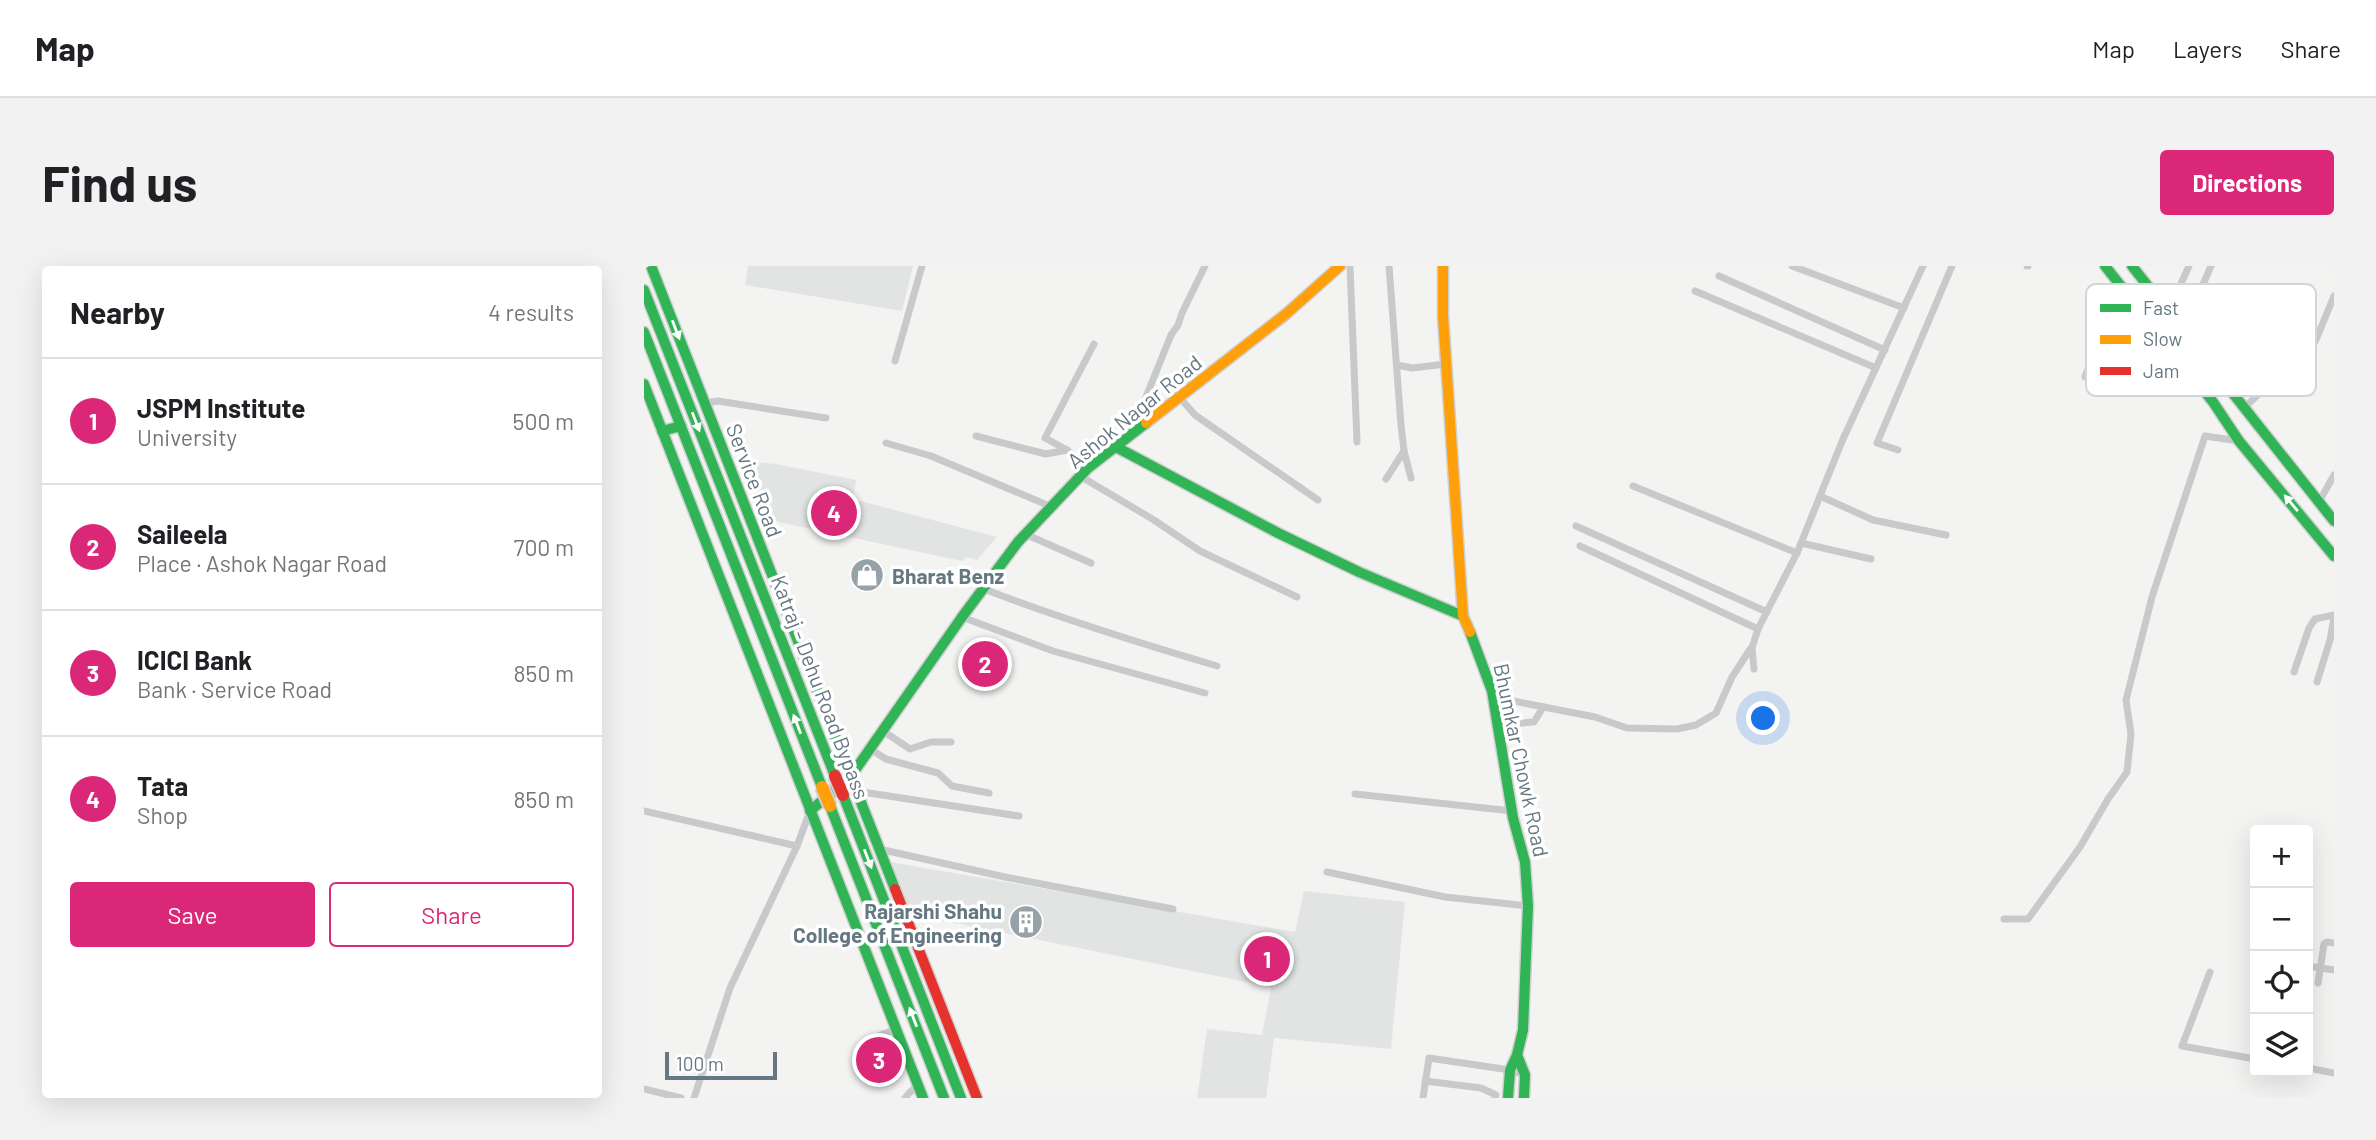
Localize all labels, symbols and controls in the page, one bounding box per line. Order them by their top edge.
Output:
text: Map [35,28,95,68]
text: Map [2092,34,2135,63]
text: Layers [2173,34,2242,63]
text: Share [2280,34,2341,63]
button: Directions [2160,150,2334,215]
text: Find us [42,153,197,212]
legend [2086,284,2316,396]
text: Nearby [70,294,165,330]
text: Fast [2143,296,2179,319]
text: 4 results [488,298,574,326]
one-way arrow [671,319,682,340]
text: Slow [2143,327,2182,350]
street label: Ashok Nagar Road [1062,349,1206,473]
text: Jam [2143,359,2179,382]
text: JSPM Institute [137,392,305,423]
text: 1 [89,407,97,435]
text: 500 m [513,407,574,435]
one-way arrow [690,411,701,432]
street label: Service Road [722,420,788,540]
text: University [137,423,237,451]
pin: 4 [811,487,857,539]
one-way arrow [2283,494,2299,512]
text: Saileela [137,518,227,549]
text: 2 [87,533,99,561]
text: 700 m [514,533,574,561]
text: Place · Ashok Nagar Road [137,549,387,577]
shop icon: Bharat Benz [848,556,886,594]
place label: Bharat Benz [892,563,1005,588]
street label: Katraj - Dehu Road Bypass [767,572,875,802]
pin: 2 [962,638,1008,690]
text: ICICI Bank [137,644,252,675]
text: 3 [87,659,99,687]
text: 850 m [514,659,574,687]
street label: Bhumkar Chowk Road [1489,661,1555,859]
text: Bank · Service Road [137,675,332,703]
your location [1746,701,1780,735]
one-way arrow [792,713,803,734]
text: Tata [137,770,188,801]
text: 4 [86,785,100,813]
text: 850 m [514,785,574,813]
text: Shop [137,801,188,829]
map controls [2250,825,2313,1077]
button: + [2250,825,2313,888]
one-way arrow [862,849,873,870]
button: Save [70,882,315,947]
button: Share [329,882,574,947]
button: − [2250,888,2313,951]
place label: Rajarshi Shahu College of Engineering [793,898,1002,947]
building icon: Rajarshi Shahu College of Engineering [1007,903,1045,941]
pin: 1 [1244,933,1290,985]
button: locate [2250,951,2313,1014]
one-way arrow [907,1006,918,1027]
button: layers [2250,1014,2313,1077]
pin: 3 [856,1034,902,1086]
scale bar [665,1049,777,1081]
text: 100 m [676,1052,724,1075]

